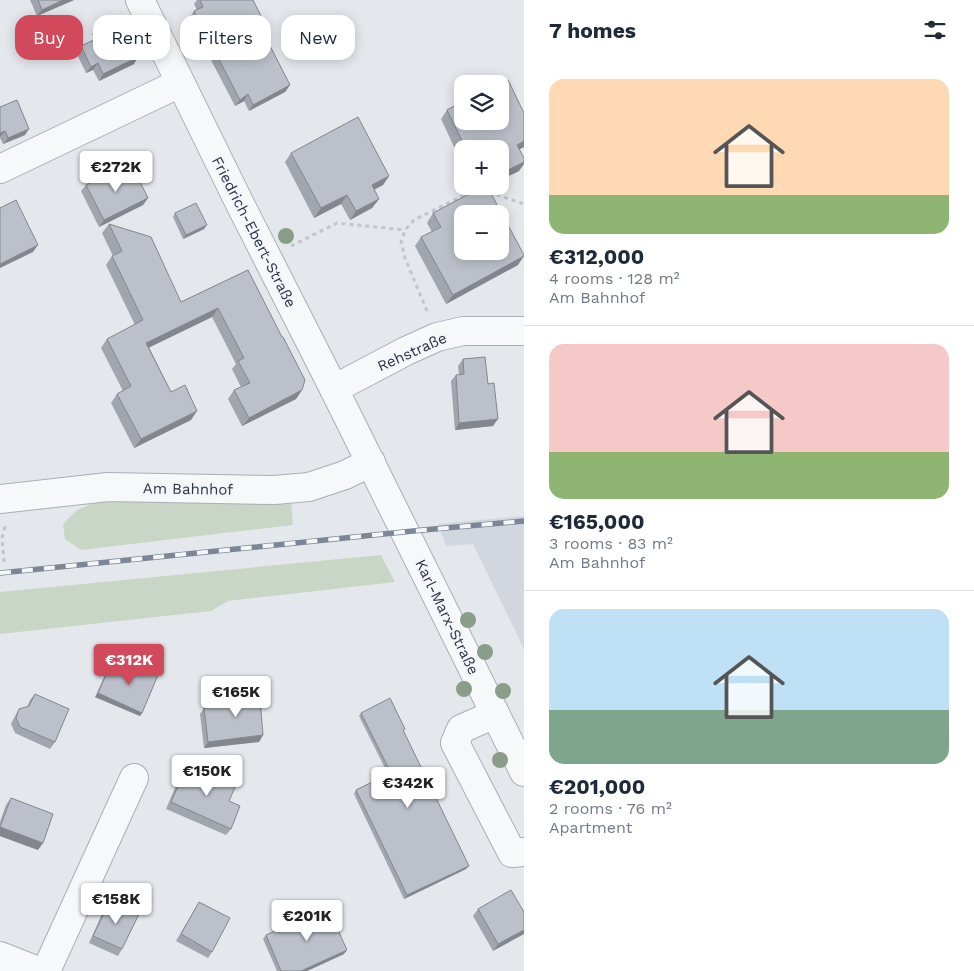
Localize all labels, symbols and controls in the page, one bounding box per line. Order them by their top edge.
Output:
chip: Buy [15,15,83,60]
chip: Rent [93,15,170,60]
chip: Filters [180,15,271,60]
chip: New [281,15,355,60]
icon: filters [921,16,949,44]
text: 7 homes [549,18,636,43]
map controls [454,75,509,260]
button: layers [454,75,509,130]
icon: home [704,111,794,201]
button: + [454,140,509,195]
pin: €272K [81,150,151,193]
street label: Friedrich-Ebert-Straße [208,153,300,311]
text: €272K [91,157,141,176]
button: − [454,205,509,260]
text: €312,000 [549,244,644,269]
text: 4 rooms · 128 m² [549,269,680,288]
text: Am Bahnhof [549,288,645,307]
street label: Rehstraße [374,329,450,375]
icon: home [704,377,794,467]
street label: Am Bahnhof [143,479,233,499]
text: €165,000 [549,509,644,534]
text: 3 rooms · 83 m² [549,534,673,553]
text: Am Bahnhof [549,553,645,572]
street label: Karl-Marx-Straße [411,556,483,678]
icon: home [704,642,794,732]
pin: €312K [94,644,164,686]
text: €312K [105,650,153,669]
pin: €165K [201,676,271,718]
text: €165K [212,682,260,701]
pin: €150K [172,754,242,797]
text: €150K [183,761,231,780]
pin: €342K [373,766,443,809]
text: €342K [382,773,434,792]
text: €201,000 [549,774,645,799]
text: 2 rooms · 76 m² [549,799,672,818]
text: Apartment [549,818,632,837]
pin: €158K [81,882,151,925]
text: €158K [92,889,140,908]
pin: €201K [272,900,342,942]
text: €201K [282,906,332,925]

